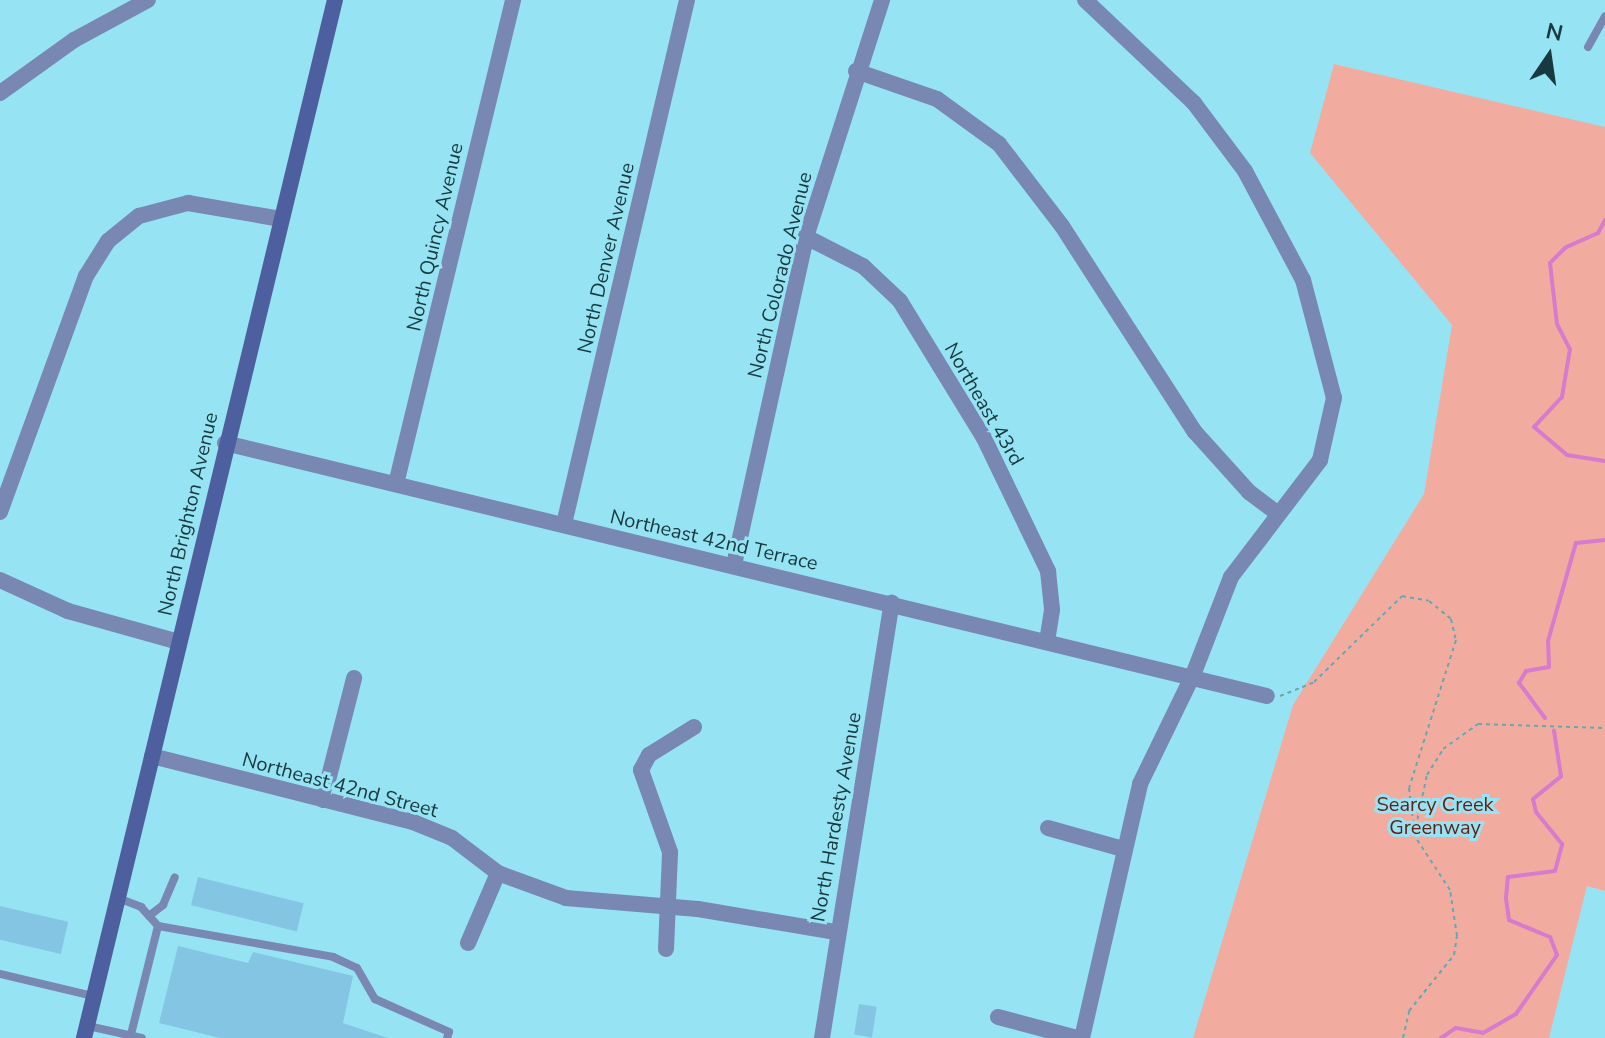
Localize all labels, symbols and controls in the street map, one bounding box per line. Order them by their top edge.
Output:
north arrow [1509,16,1589,96]
text: N [1543,16,1566,49]
street label: North Quincy Avenue [402,141,468,333]
street label: North Denver Avenue [572,160,640,356]
street label: North Colorado Avenue [743,169,817,381]
street label: Northeast 43rd [939,338,1029,470]
street label: North Brighton Avenue [153,410,223,618]
street label: Northeast 42nd Terrace [608,504,820,576]
street label: North Hardesty Avenue [806,710,866,924]
street label: Northeast 42nd Street [240,747,440,823]
park label: Searcy Creek Greenway [1376,792,1494,839]

